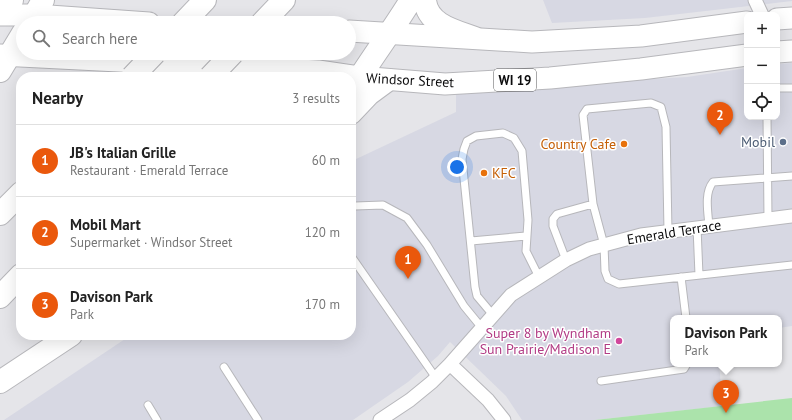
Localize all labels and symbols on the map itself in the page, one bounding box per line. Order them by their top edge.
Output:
street label: Windsor Street [365,69,455,91]
road number: WI 19 [494,69,536,91]
pin: 2 [707,102,733,135]
place label: Mobil [741,133,775,151]
place label: Country Cafe [540,135,616,153]
marker: Mobil [778,137,788,147]
marker: Country Cafe [619,139,629,149]
your location [447,157,467,177]
place label: KFC [492,164,516,182]
marker: KFC [479,168,489,178]
street label: Emerald Terrace [626,216,722,248]
pin: 1 [395,246,421,279]
place label: Super 8 by Wyndham Sun Prairie/Madison E [480,324,611,358]
marker: Super 8 by Wyndham Sun Prairie/Madison E [614,336,624,346]
pin: 3 [713,380,739,413]

